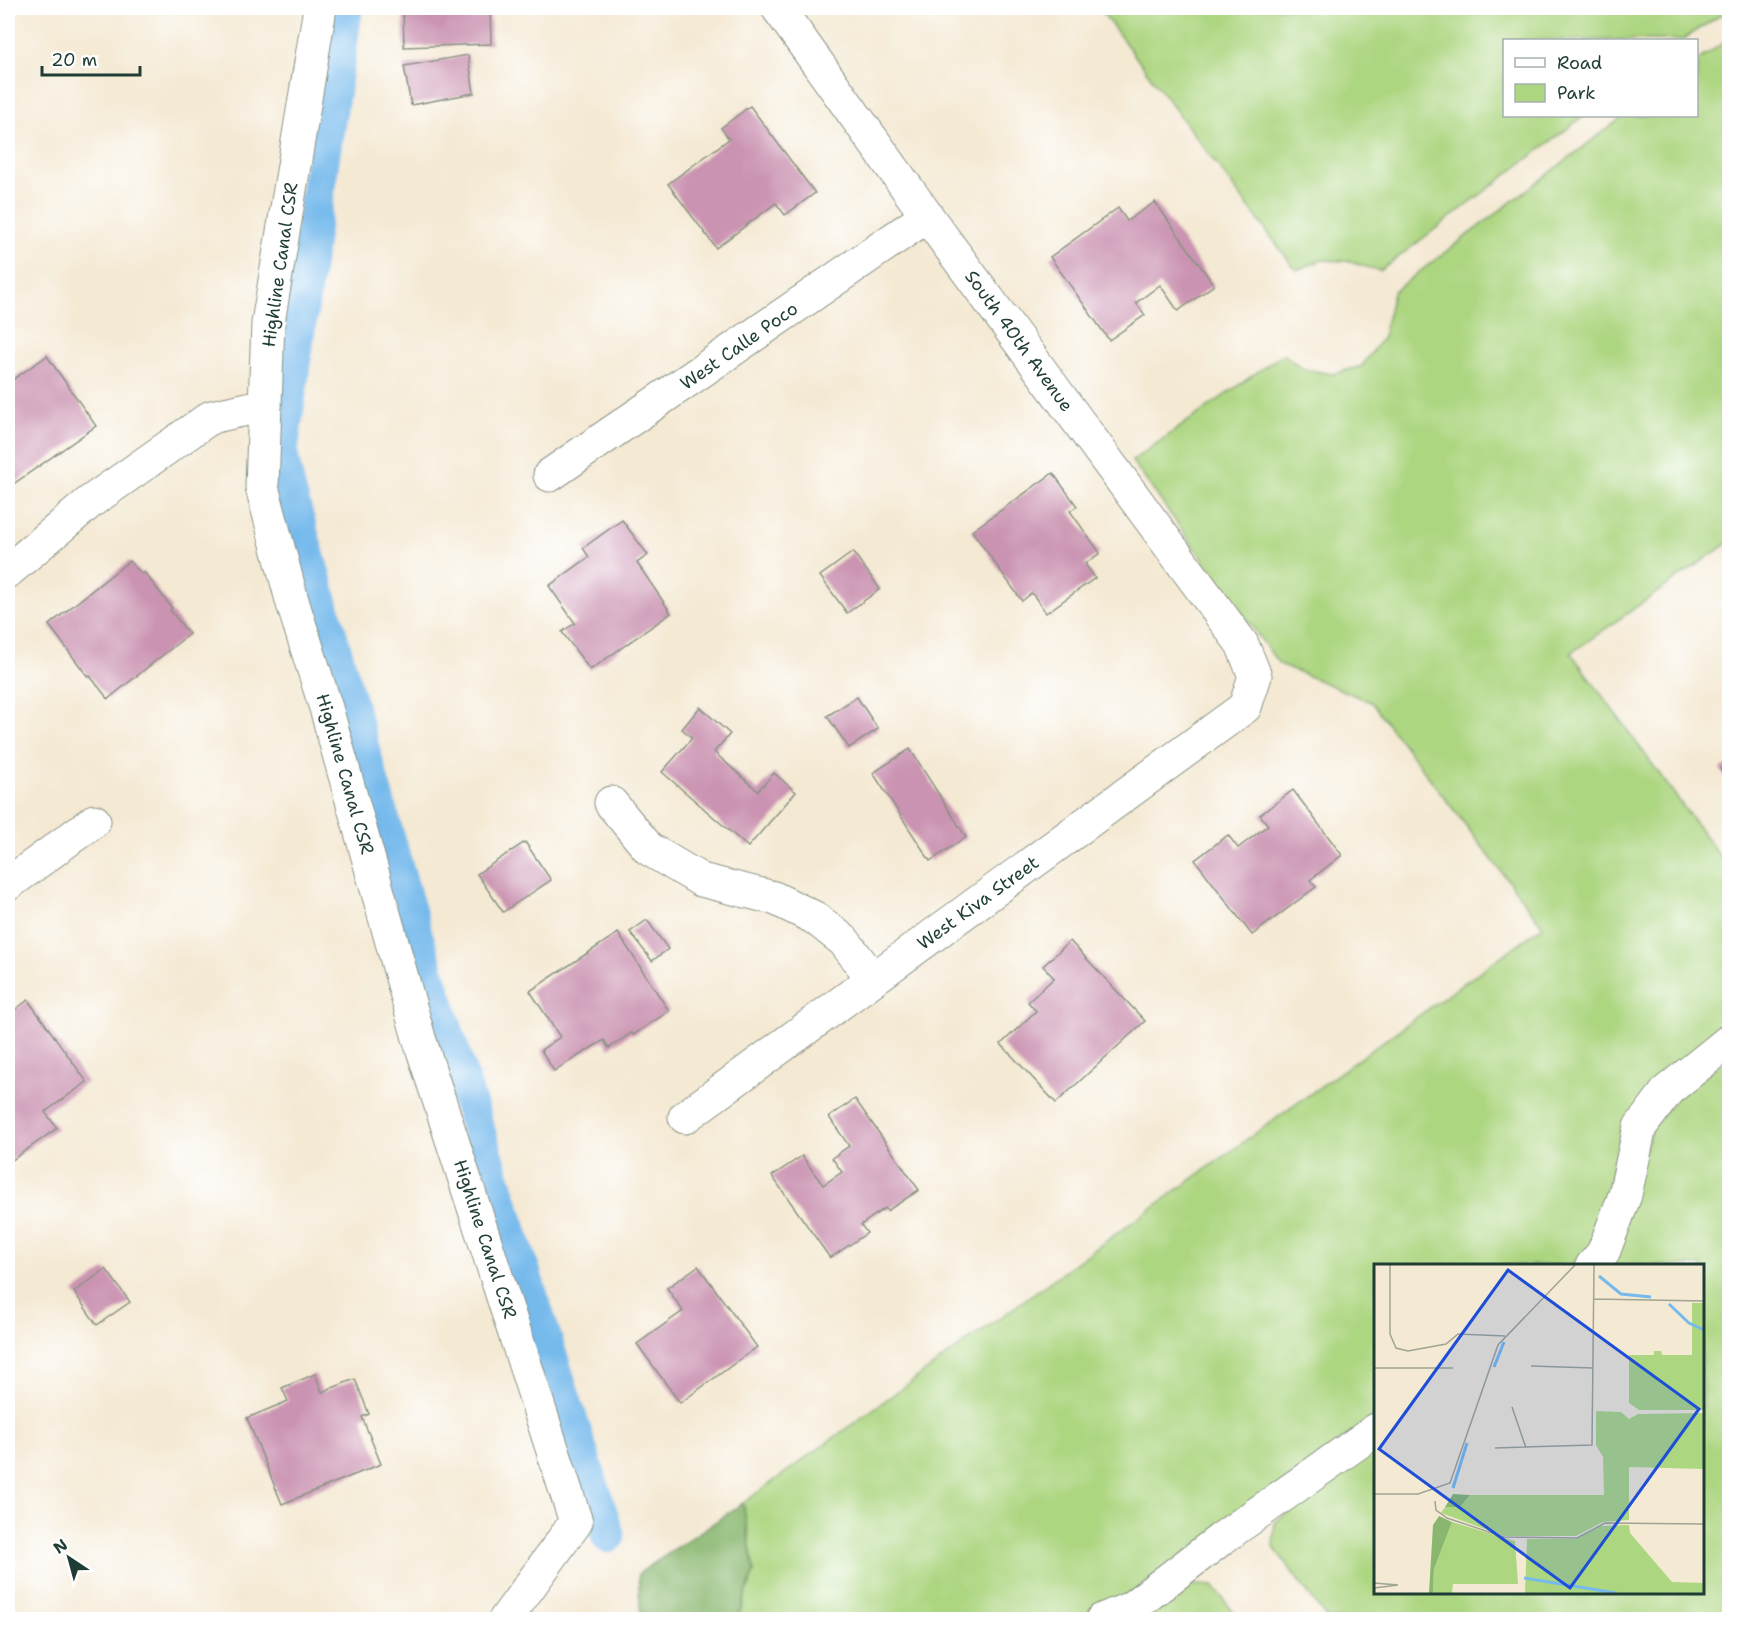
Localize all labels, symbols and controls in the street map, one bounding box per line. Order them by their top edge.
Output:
scale bar [42,39,140,77]
legend [1503,39,1698,117]
text: 20 m [51,48,97,72]
text: Road [1557,51,1602,75]
text: Park [1557,81,1596,105]
street label: Highline Canal CSR [257,181,303,349]
street label: South 40th Avenue [959,265,1079,417]
street label: West Calle Poco [675,297,803,395]
street label: Highline Canal CSR [311,691,379,857]
street label: West Kiva Street [912,851,1044,955]
street label: Highline Canal CSR [448,1156,522,1322]
inset map [1374,1264,1704,1594]
north arrow [39,1528,99,1588]
text: N [49,1534,72,1558]

